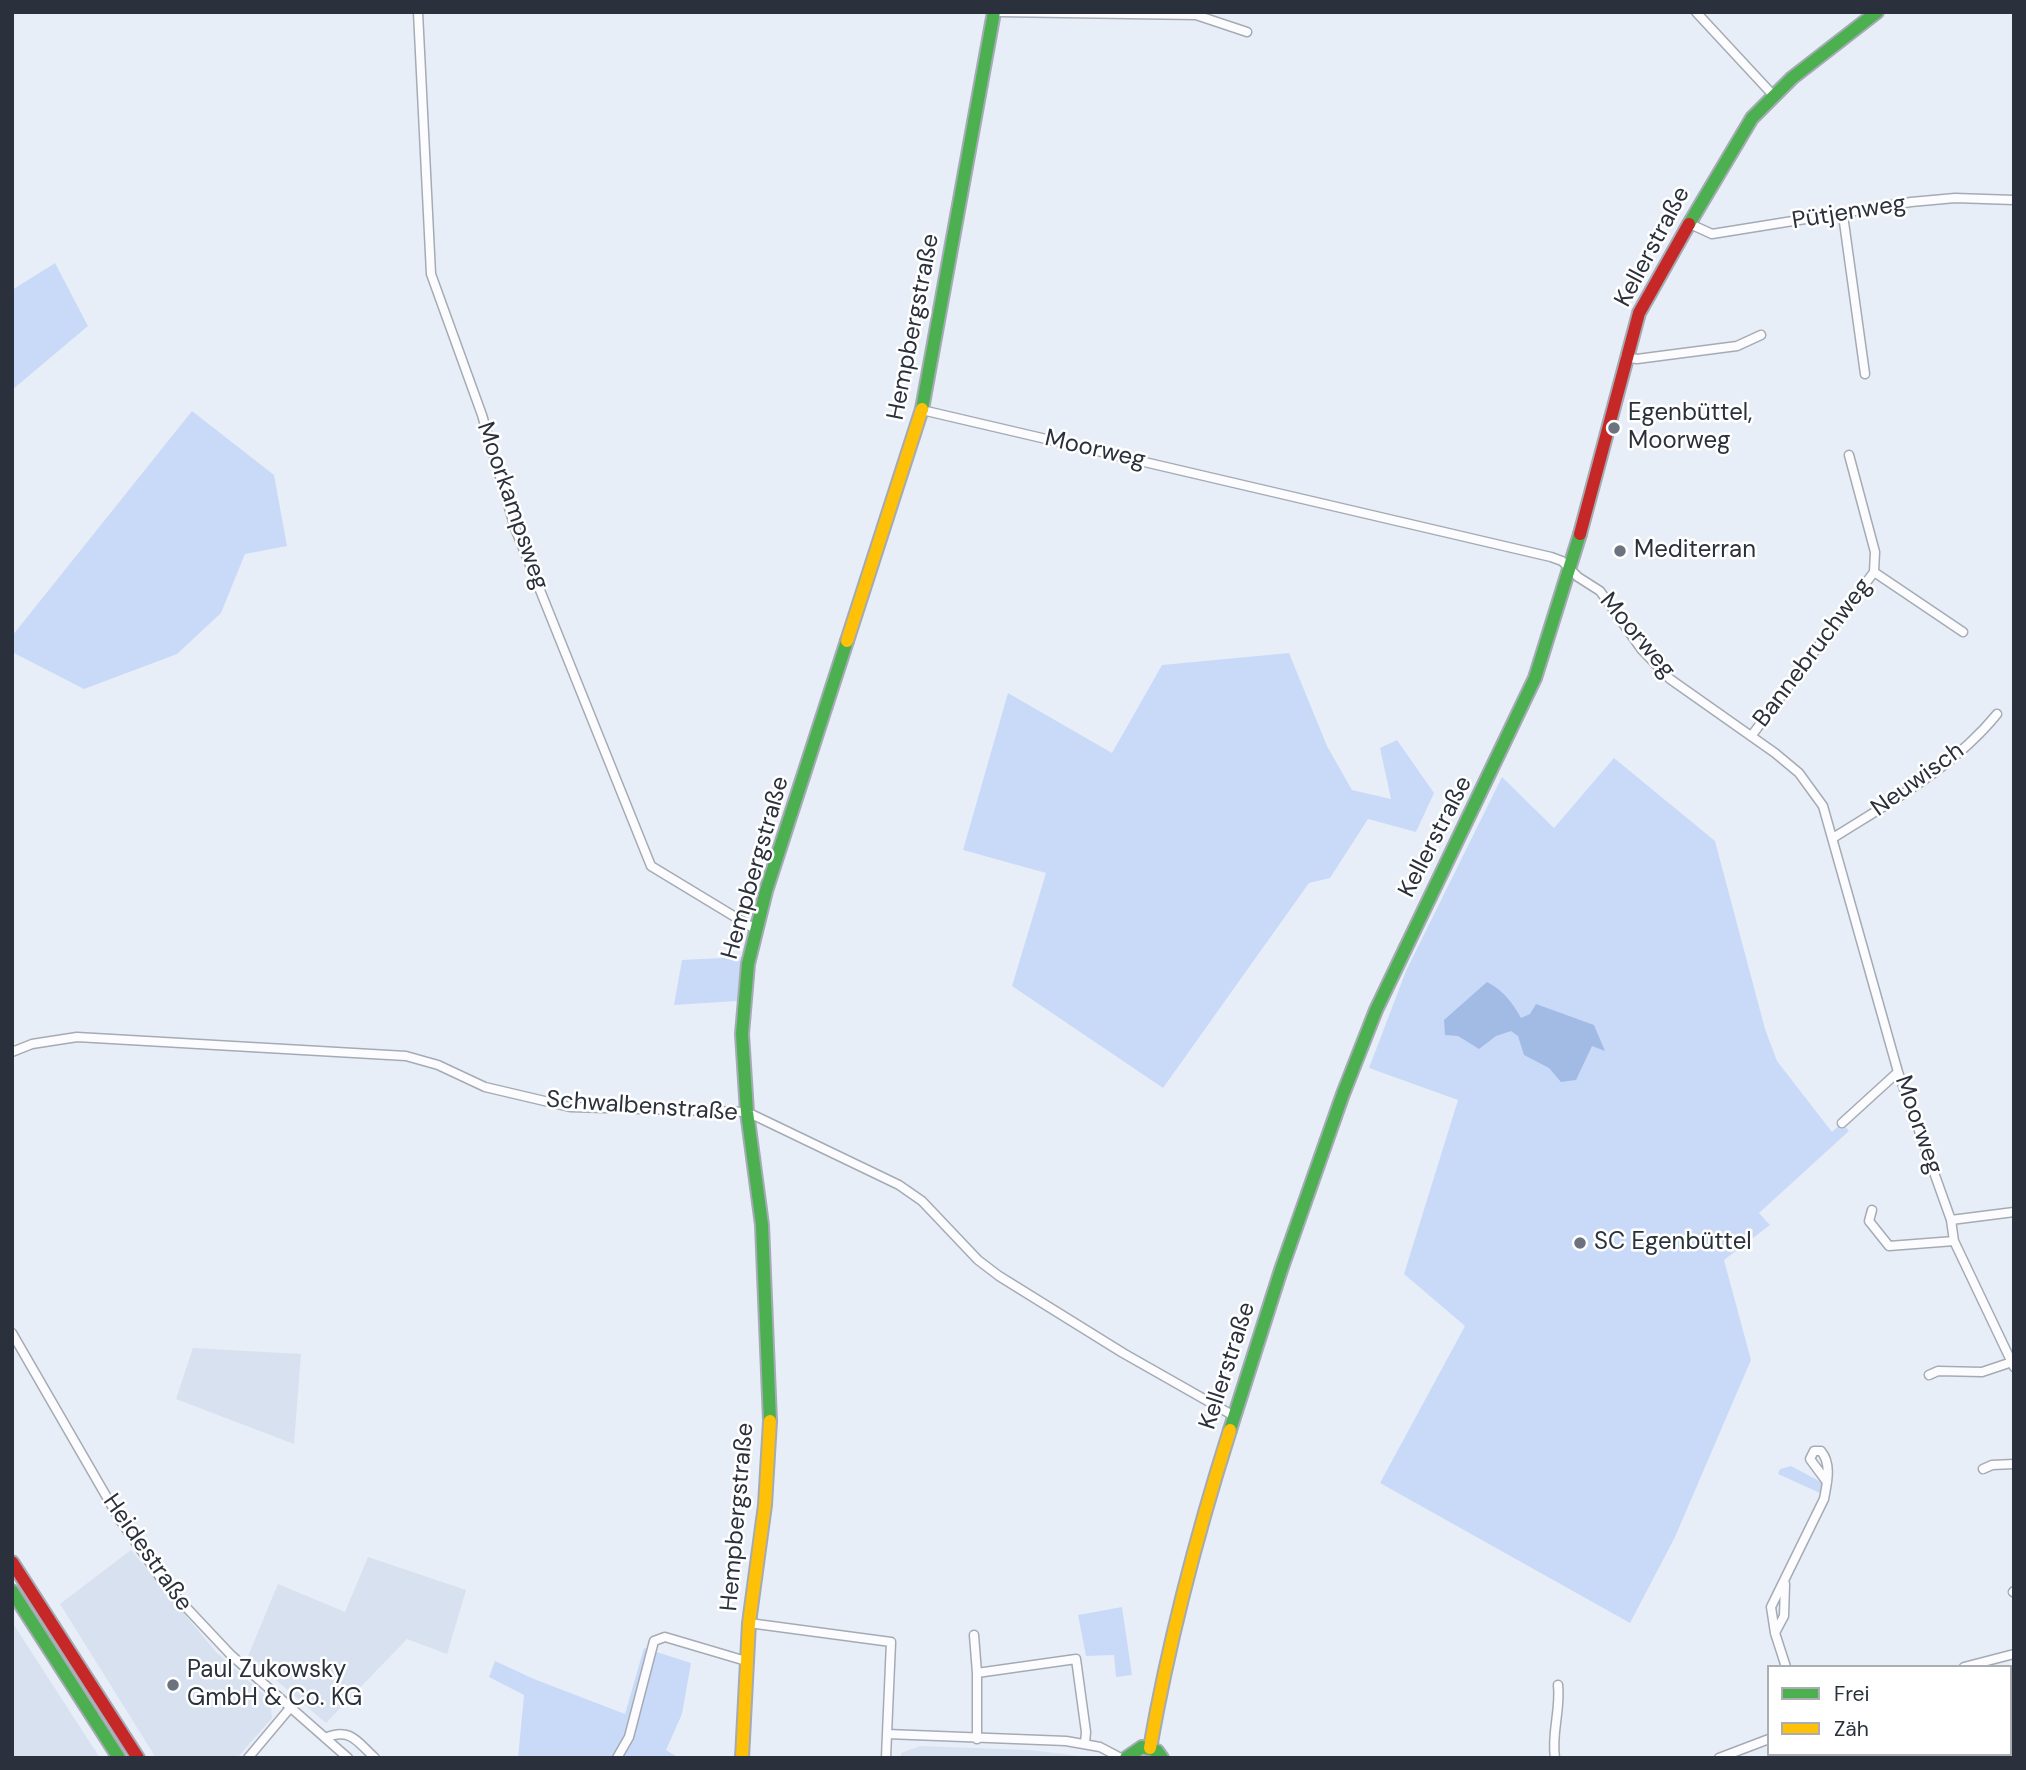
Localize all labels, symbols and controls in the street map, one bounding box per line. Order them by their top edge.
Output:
street label: Kellerstraße [1609,182,1697,312]
street label: Pütjenweg [1790,190,1908,236]
street label: Hempbergstraße [882,231,946,423]
place label: Egenbüttel, Moorweg [1628,400,1752,456]
street label: Moorkampsweg [470,418,554,594]
marker: Egenbüttel, Moorweg [1606,420,1622,436]
street label: Moorweg [1042,424,1148,476]
place label: Mediterran [1634,537,1756,565]
marker: Mediterran [1612,543,1628,559]
street label: Bannebruchweg [1748,573,1878,733]
street label: Moorweg [1593,588,1681,684]
street label: Neuwisch [1866,737,1970,823]
street label: Kellerstraße [1393,772,1479,902]
street label: Hempbergstraße [716,773,796,963]
street label: Moorweg [1888,1072,1948,1178]
street label: Schwalbenstraße [545,1086,739,1128]
place label: SC Egenbüttel [1594,1229,1752,1257]
marker: SC Egenbüttel [1572,1235,1588,1251]
street label: Kellerstraße [1194,1299,1262,1433]
street label: Hempbergstraße [715,1422,761,1612]
street label: Heidestraße [96,1489,198,1617]
place label: Paul Zukowsky GmbH & Co. KG [187,1657,362,1713]
legend [1767,1665,2012,1756]
marker: Paul Zukowsky GmbH & Co. KG [165,1677,181,1693]
text: Frei [1834,1680,1870,1708]
text: Zäh [1834,1715,1869,1743]

